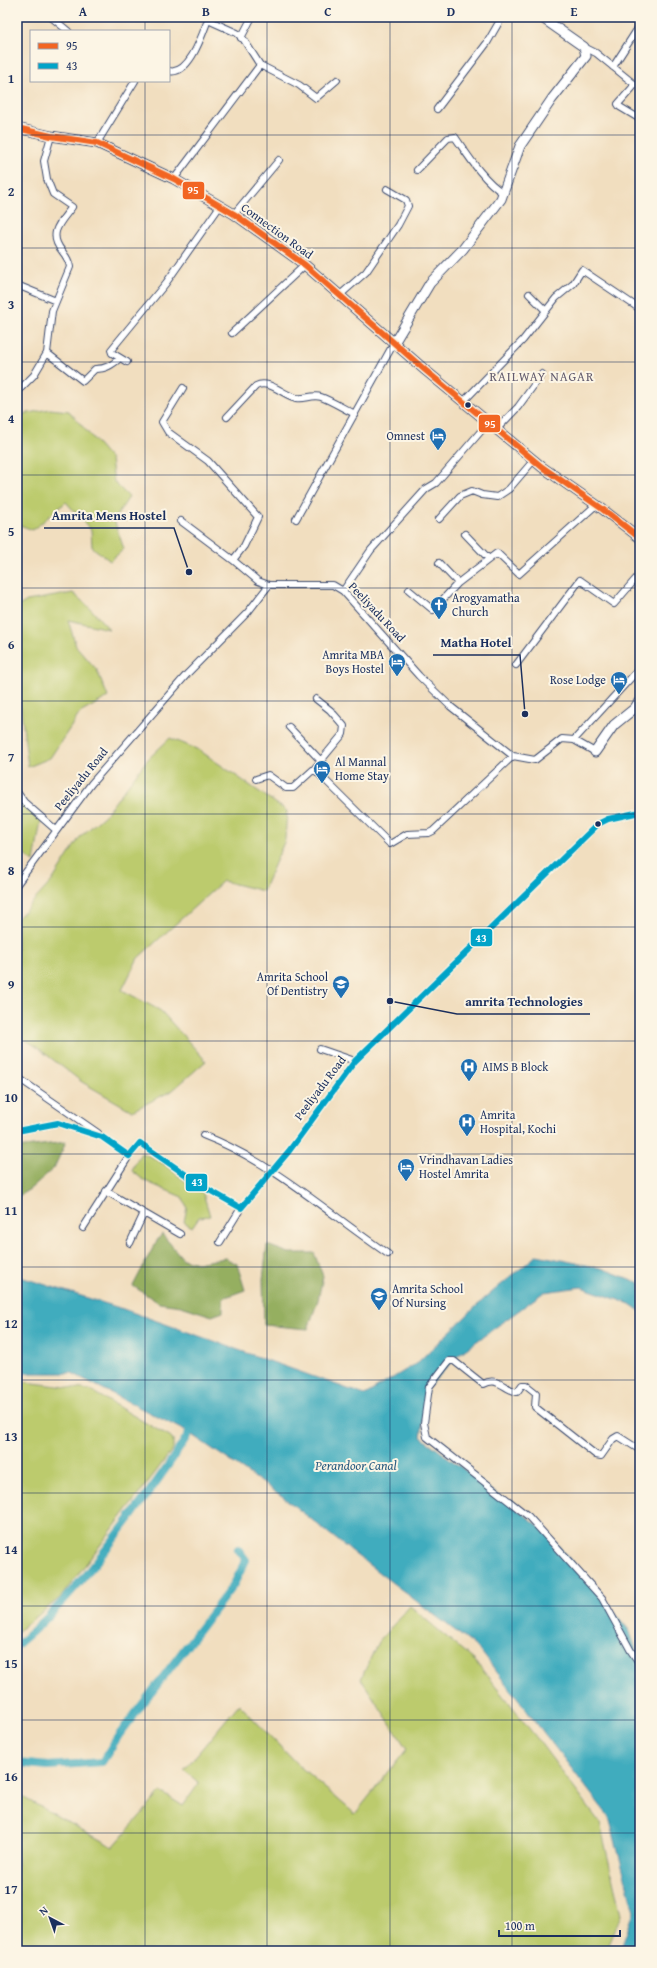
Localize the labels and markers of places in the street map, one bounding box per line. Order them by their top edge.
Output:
unlabelled marker [463,400,473,410]
hotel icon: Omnest [428,426,448,451]
place label: Omnest [387,427,426,444]
callout: Amrita Mens Hostel [44,503,174,528]
place label: Arogyamatha Church [452,589,520,620]
church icon: Arogyamatha Church [429,595,449,620]
callout: Matha Hotel [433,630,520,655]
place label: Amrita MBA Boys Hostel [322,646,385,677]
hotel icon: Amrita MBA Boys Hostel [387,652,407,677]
hotel icon: Rose Lodge [609,670,629,695]
place label: Rose Lodge [550,671,606,688]
place label: Al Mannal Home Stay [335,753,389,784]
hotel icon: Al Mannal Home Stay [312,759,332,784]
unlabelled marker [593,819,603,829]
place label: Amrita School Of Dentistry [257,968,329,999]
school or university icon: Amrita School Of Dentistry [331,974,351,999]
callout: amrita Technologies [457,989,590,1014]
hospital icon: AIMS B Block [459,1057,479,1082]
place label: AIMS B Block [482,1058,549,1075]
place label: Amrita Hospital, Kochi [480,1106,557,1137]
hospital icon: Amrita Hospital, Kochi [457,1112,477,1137]
place label: Vrindhavan Ladies Hostel Amrita [419,1151,513,1182]
hotel icon: Vrindhavan Ladies Hostel Amrita [396,1157,416,1182]
place label: Amrita School Of Nursing [392,1280,464,1311]
school or university icon: Amrita School Of Nursing [369,1286,389,1311]

